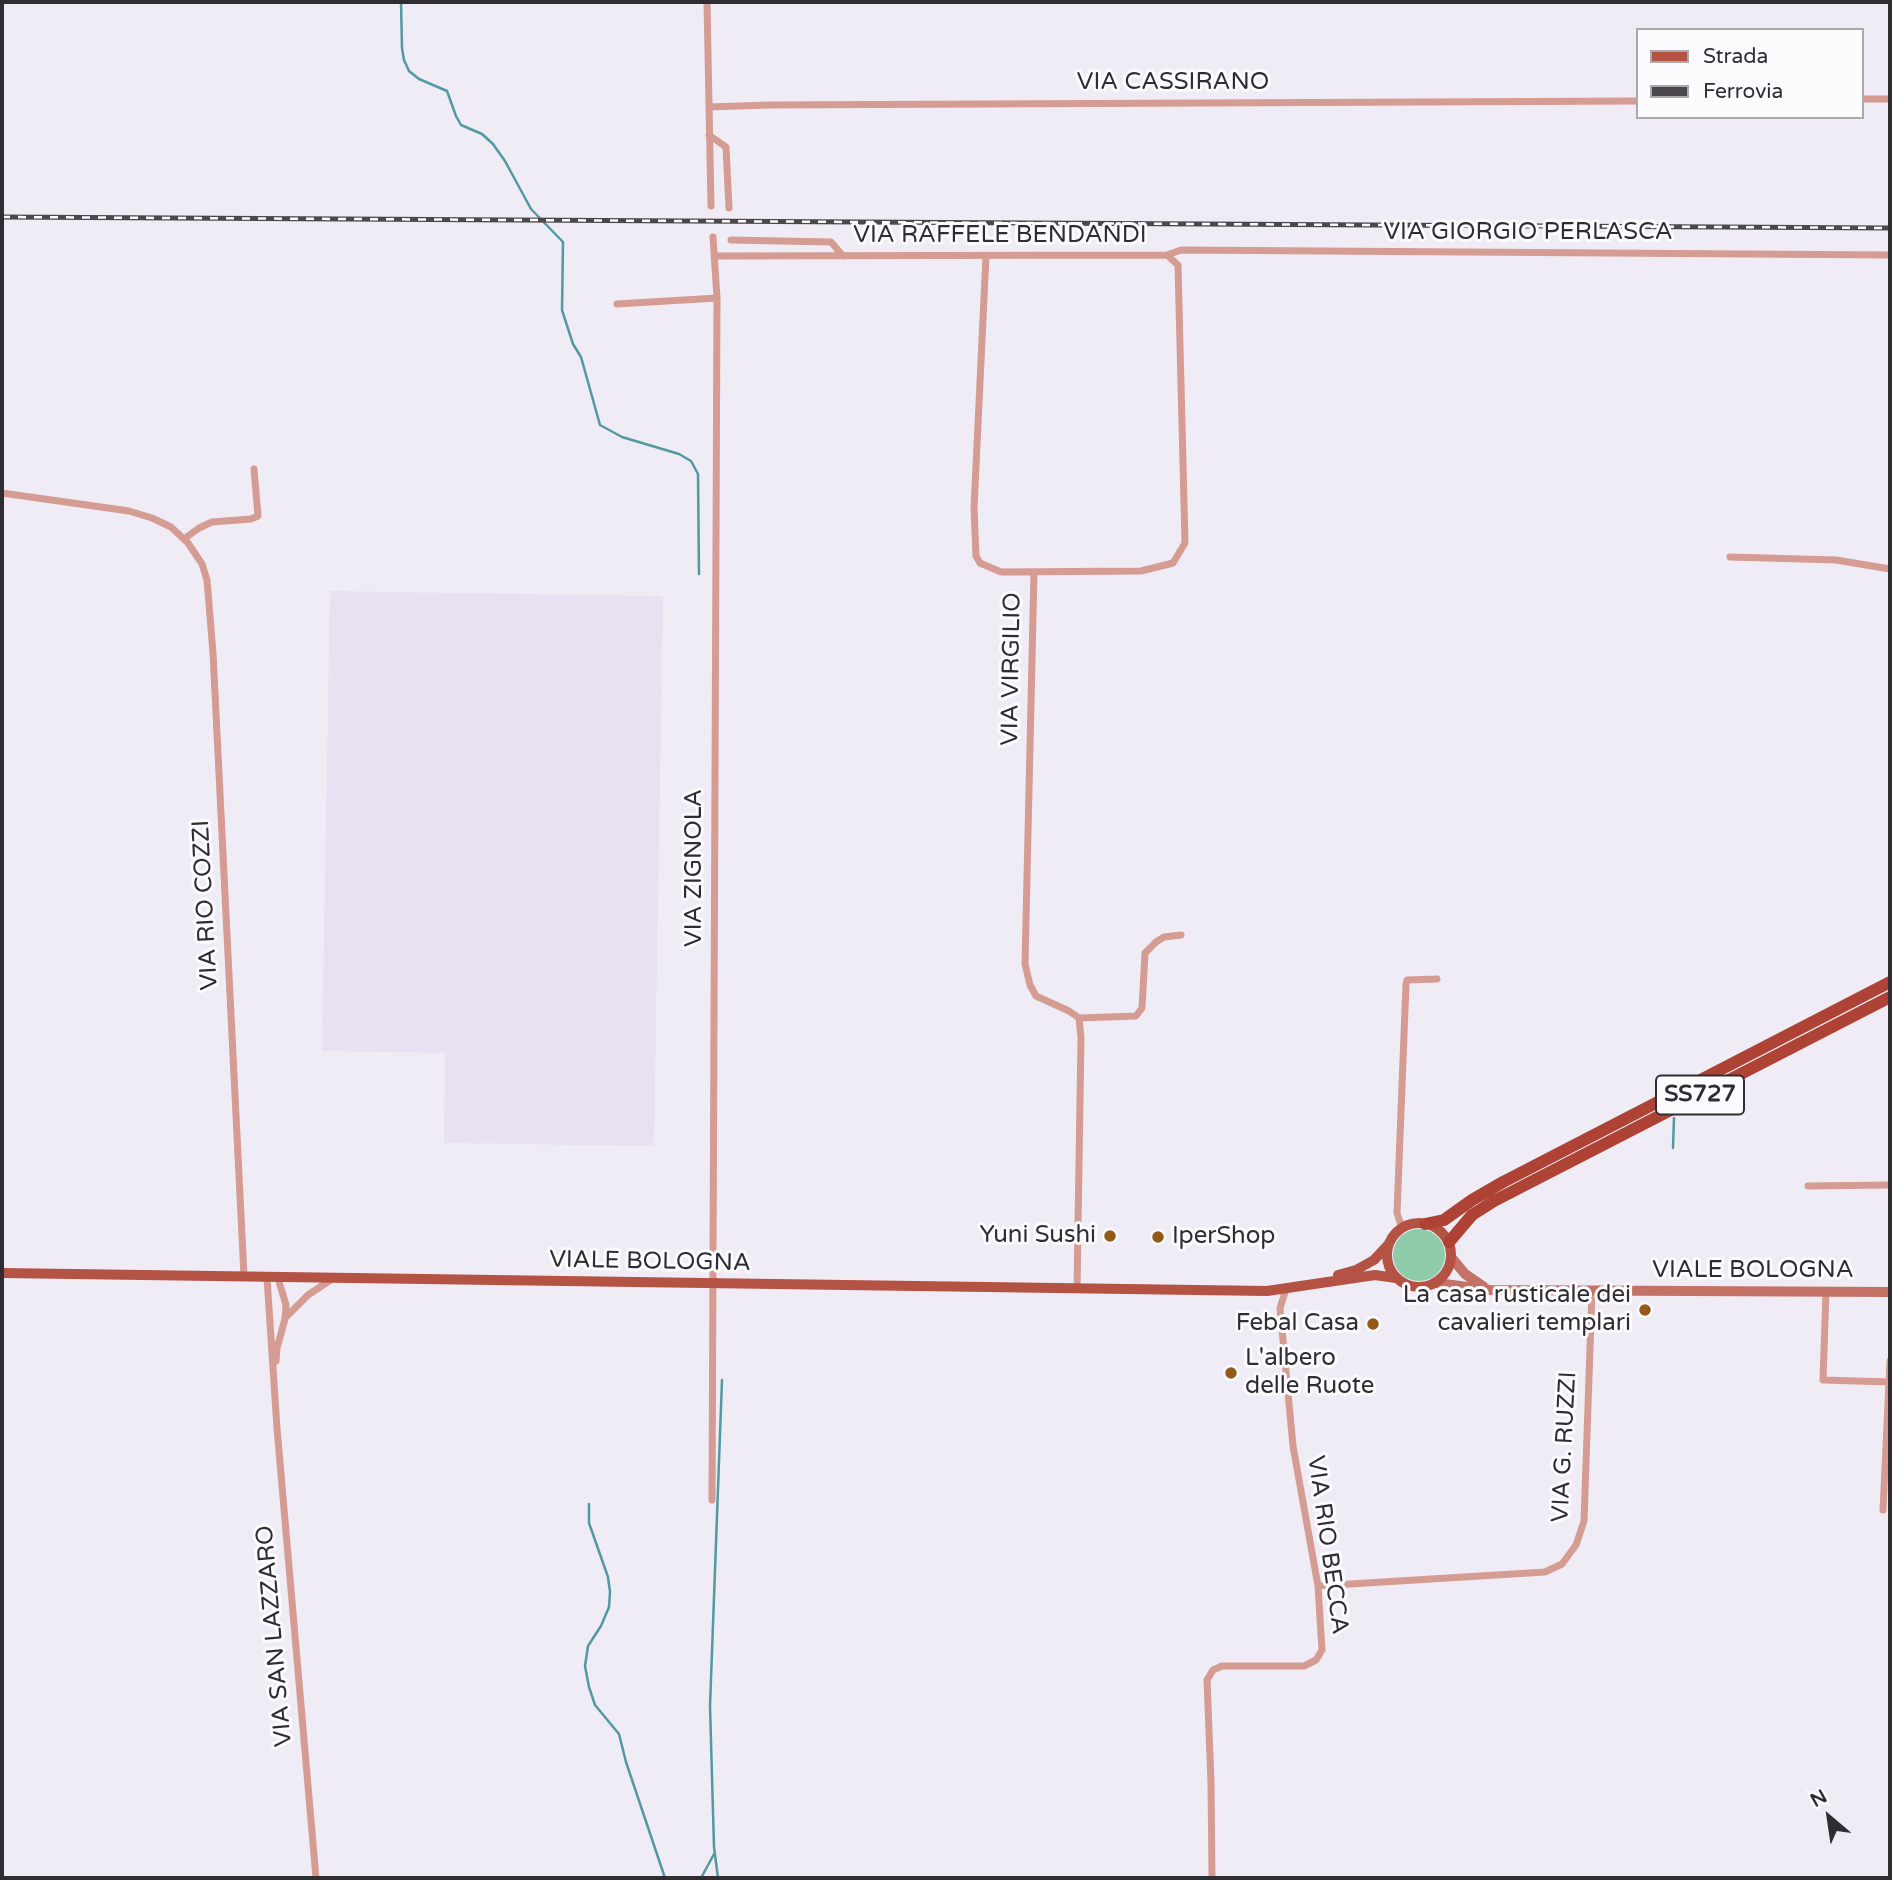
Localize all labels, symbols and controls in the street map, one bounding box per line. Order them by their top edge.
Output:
legend [1636,28,1864,119]
text: Strada [1703,44,1768,69]
street label: VIA CASSIRANO [1077,69,1269,97]
text: Ferrovia [1703,79,1783,104]
street label: VIA GIORGIO PERLASCA [1383,219,1673,247]
street label: VIA RAFFELE BENDANDI [853,222,1147,250]
street label: VIA VIRGILIO [996,592,1028,746]
street label: VIA ZIGNOLA [681,789,709,947]
street label: VIA RIO COZZI [187,819,225,991]
road number: SS727 [1656,1076,1744,1114]
place label: Yuni Sushi [980,1222,1096,1250]
place label: IperShop [1172,1223,1275,1251]
marker: Yuni Sushi [1102,1228,1118,1244]
marker: IperShop [1150,1229,1166,1245]
street label: VIALE BOLOGNA [549,1246,751,1278]
street label: VIALE BOLOGNA [1652,1257,1854,1285]
place label: La casa rusticale dei cavalieri templari [1403,1282,1631,1338]
marker: La casa rusticale dei cavalieri templari [1637,1302,1653,1318]
place label: Febal Casa [1236,1310,1359,1338]
marker: Febal Casa [1365,1316,1381,1332]
place label: L'albero delle Ruote [1245,1345,1374,1401]
marker: L'albero delle Ruote [1223,1365,1239,1381]
street label: VIA G. RUZZI [1547,1371,1583,1523]
street label: VIA RIO BECCA [1300,1454,1354,1636]
street label: VIA SAN LAZZARO [251,1524,299,1748]
north arrow [1794,1782,1864,1852]
text: N [1807,1785,1831,1812]

